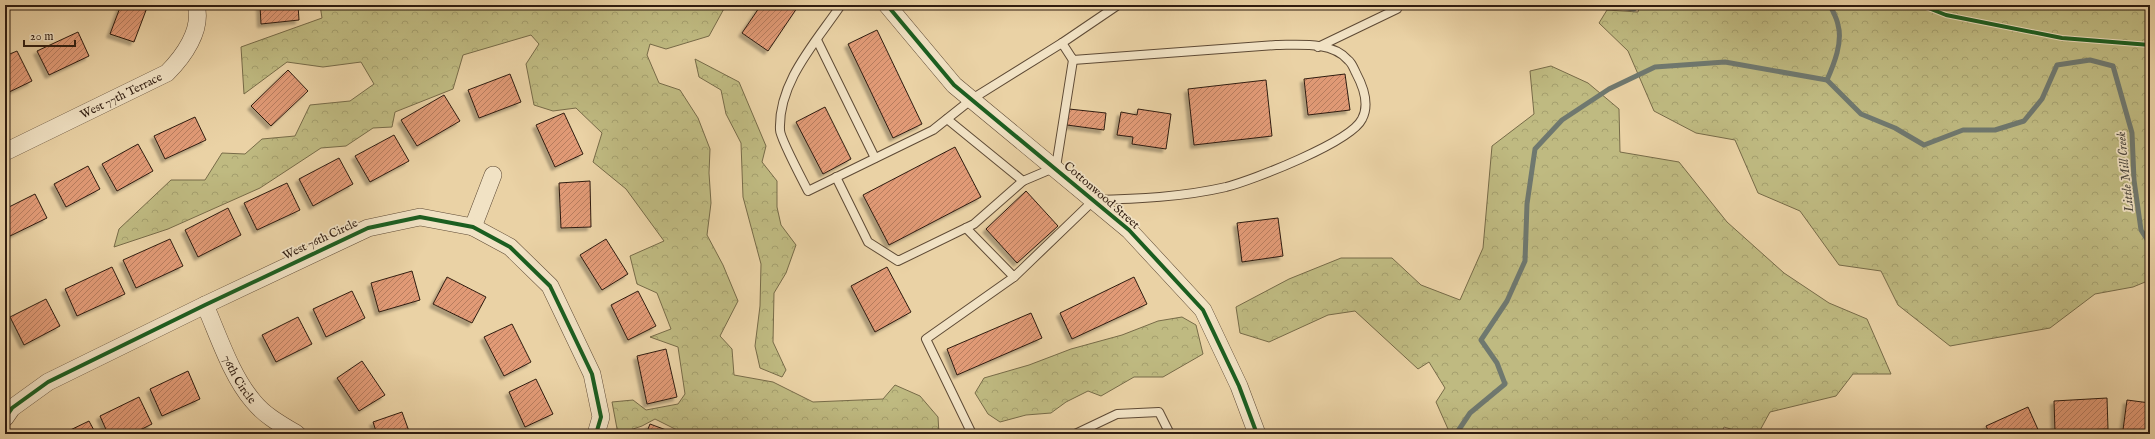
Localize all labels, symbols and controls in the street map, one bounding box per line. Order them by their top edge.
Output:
scale bar [24,22,75,48]
text: 20 m [30,29,53,44]
street label: West 77th Terrace [78,69,165,122]
water label: Little Mill Creek [2113,130,2138,214]
street label: Cottonwood Street [1061,158,1143,232]
street label: West 76th Circle [280,215,361,263]
street label: 76th Circle [219,353,259,407]

